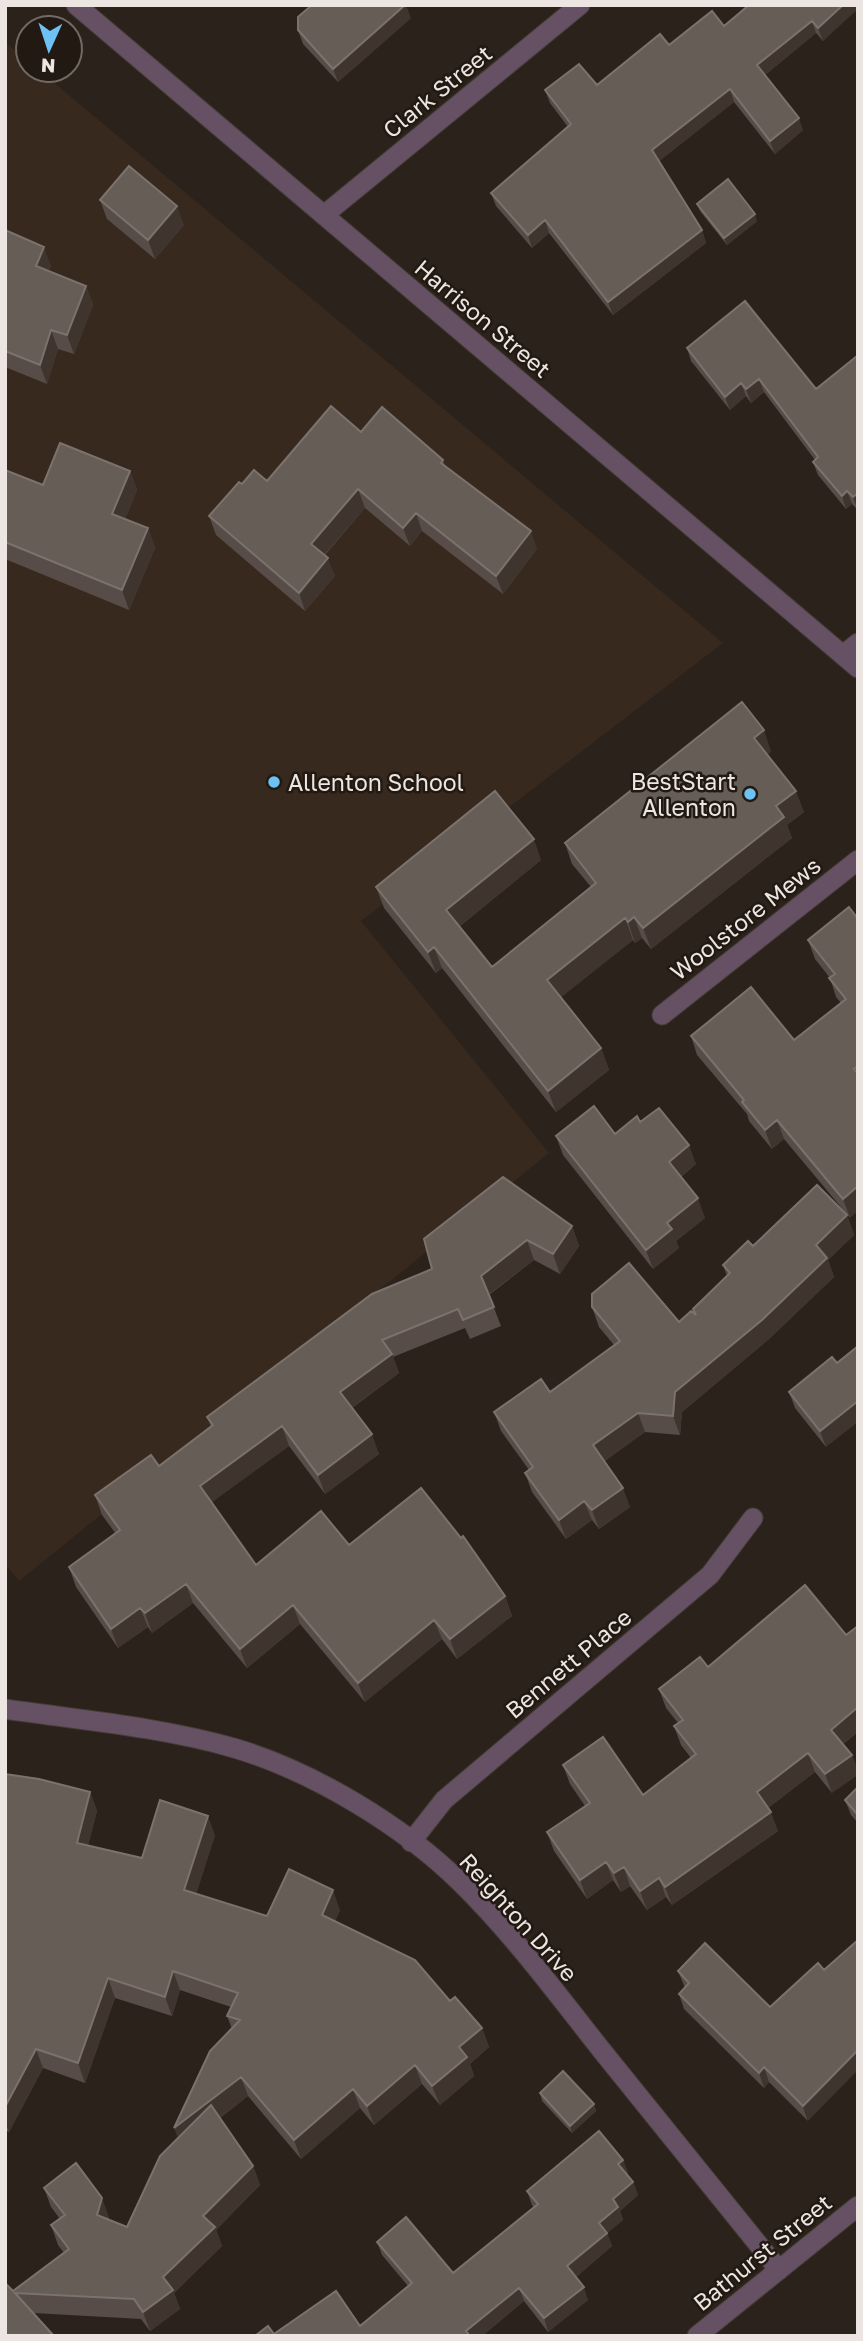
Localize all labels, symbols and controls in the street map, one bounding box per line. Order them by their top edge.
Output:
north arrow [14,14,84,84]
street label: Clark Street [377,39,497,143]
text: N [40,55,56,78]
street label: Harrison Street [409,253,557,383]
place label: BestStart Allenton [631,767,736,821]
place label: Allenton School [288,768,464,796]
marker: Allenton School [266,774,282,790]
marker: BestStart Allenton [742,786,758,802]
street label: Woolstore Mews [664,851,826,985]
street label: Bennett Place [499,1602,637,1724]
street label: Reighton Drive [454,1847,584,1987]
street label: Bathurst Street [687,2188,837,2316]

